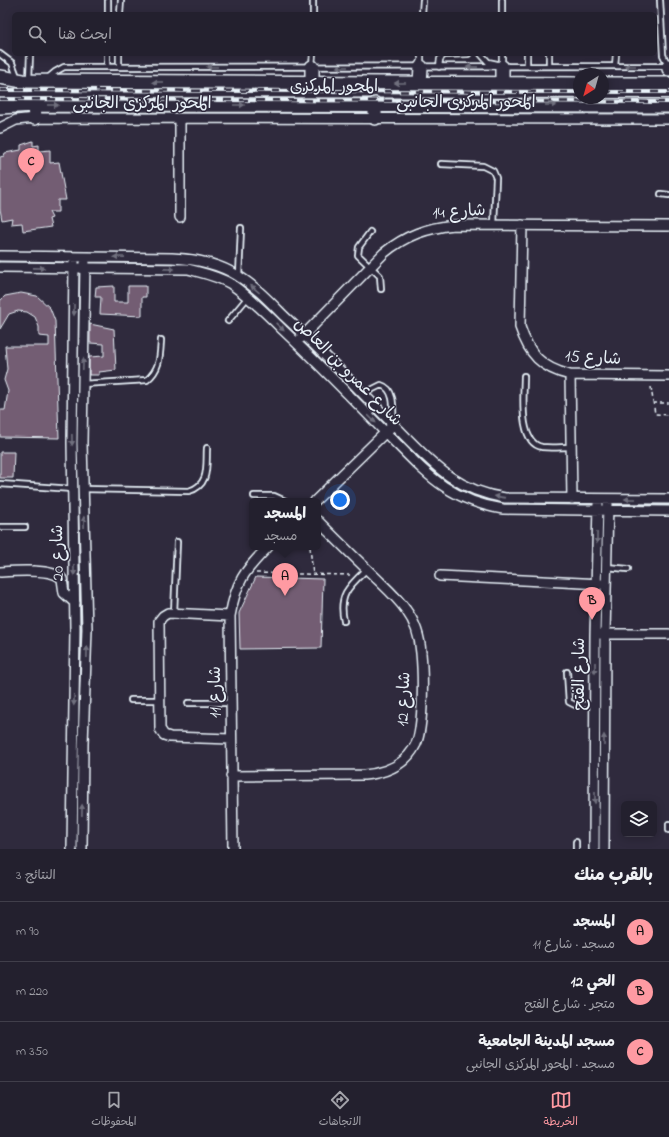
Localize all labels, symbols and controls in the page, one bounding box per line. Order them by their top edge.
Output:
search box [12,12,657,56]
icon: search [26,23,48,45]
text: ابحث هنا [58,24,112,46]
one-way arrow [623,63,636,69]
one-way arrow [205,64,218,70]
one-way arrow [335,64,348,70]
one-way arrow [465,64,478,70]
north arrow [573,68,609,104]
street label: المحور المركزى [290,74,378,99]
one-way arrow [151,79,164,85]
one-way arrow [393,80,406,86]
street label: المحور المركزى الجانبى [396,90,536,115]
street label: المحور المركزى الجانبى [72,91,212,116]
one-way arrow [47,102,60,108]
one-way arrow [233,102,246,108]
one-way arrow [545,102,558,108]
pin: C [18,148,44,181]
street label: شارع 14 [431,198,487,226]
one-way arrow [112,254,125,260]
one-way arrow [33,264,45,271]
one-way arrow [163,266,176,272]
one-way arrow [250,285,260,294]
one-way arrow [71,304,77,317]
street label: شارع عمرو بن العاص [288,312,408,432]
one-way arrow [275,322,285,332]
street label: شارع 15 [564,344,622,372]
one-way arrow [80,357,86,370]
one-way arrow [367,414,377,424]
one-way arrow [69,434,75,447]
your location [330,490,350,510]
one-way arrow [494,494,506,500]
one-way arrow [623,496,636,502]
popup [249,498,321,550]
text: المسجد [264,503,306,525]
one-way arrow [81,515,87,528]
street label: شارع 20 [45,524,71,582]
text: مسجد [264,527,297,546]
one-way arrow [594,532,600,545]
pin: A [272,563,298,596]
one-way arrow [71,564,77,577]
pin: B [579,587,605,620]
street label: شارع الفتح [567,638,592,710]
one-way arrow [83,646,90,658]
one-way arrow [592,662,598,675]
street label: شارع 11 [203,666,228,718]
street label: شارع 12 [391,671,417,727]
one-way arrow [71,694,77,707]
one-way arrow [601,733,607,746]
one-way arrow [592,792,598,805]
map controls [621,801,657,837]
button: layers [621,801,657,837]
one-way arrow [79,803,85,816]
text: بالقرب منك [574,863,653,888]
text: النتائج: 3 [16,866,56,885]
text: المسجد [573,911,615,933]
text: 90 m [16,922,39,941]
text: A [636,922,644,941]
text: مسجد · شارع 11 [533,935,615,954]
text: الحي 12 [571,971,615,993]
text: 220 m [16,982,48,1001]
text: B [636,982,644,1001]
text: متجر · شارع الفتح [524,995,615,1014]
text: مسجد المدينة الجامعية [478,1031,615,1053]
text: 350 m [16,1042,48,1061]
text: C [636,1042,644,1061]
text: مسجد · المحور المركزى الجانبى [466,1055,615,1074]
tab: المحفوظات [91,1089,136,1131]
tab: الاتجاهات [319,1089,361,1131]
tab: الخريطة [544,1089,578,1131]

